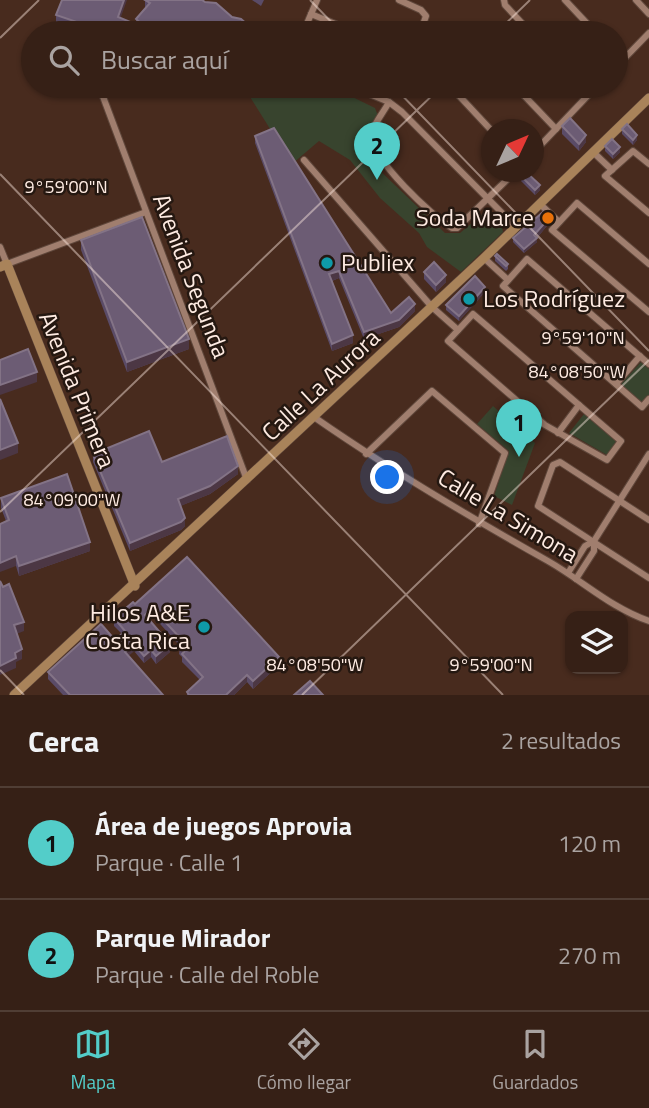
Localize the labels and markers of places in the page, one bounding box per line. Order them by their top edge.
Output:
pin: 2 [354,122,400,180]
place label: Soda Marce [416,199,534,235]
marker: Soda Marce [540,210,556,226]
place label: Publiex [341,244,414,280]
marker: Publiex [319,255,335,271]
place label: Los Rodríguez [483,280,625,316]
marker: Los Rodríguez [461,291,477,307]
pin: 1 [496,399,542,457]
place label: Hilos A&E Costa Rica [85,594,190,658]
marker: Hilos A&E Costa Rica [196,619,212,635]

